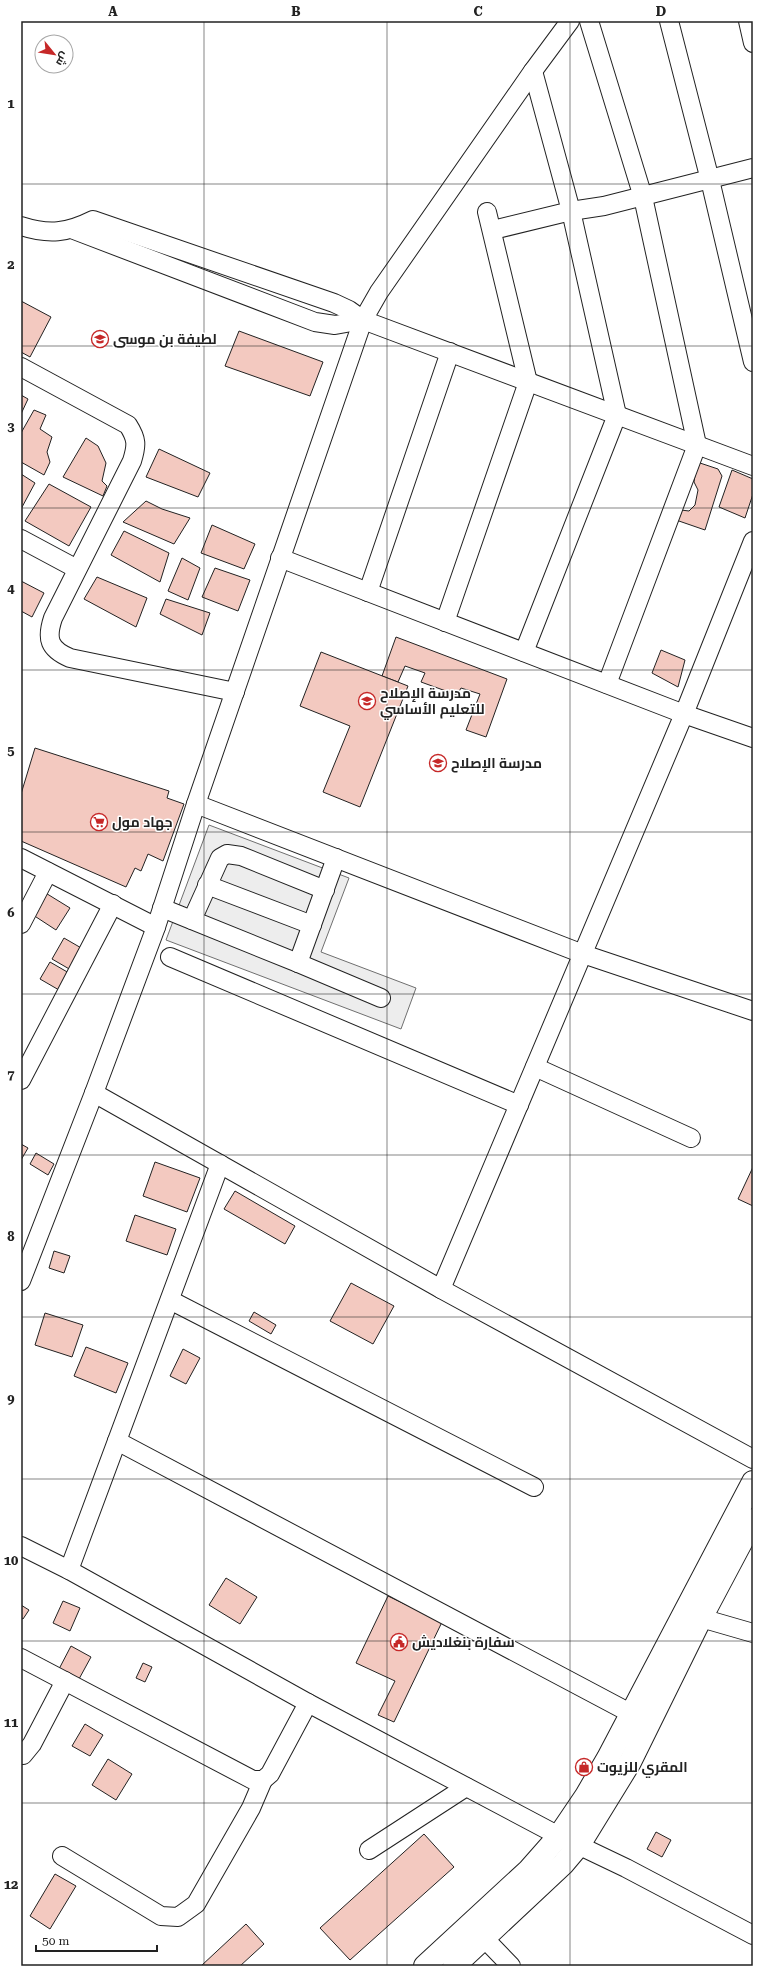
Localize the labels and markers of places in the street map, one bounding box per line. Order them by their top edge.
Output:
school or university icon: لطيفة بن موسى [90,329,110,349]
place label: لطيفة بن موسى [113,331,217,348]
place label: مدرسة الإصلاح للتعليم الأساسي [380,685,485,720]
school or university icon: مدرسة الإصلاح للتعليم الأساسي [357,691,377,711]
school or university icon: مدرسة الإصلاح [428,753,448,773]
place label: مدرسة الإصلاح [451,755,542,773]
supermarket icon: جهاد مول [89,812,109,832]
place label: جهاد مول [112,814,173,831]
public building icon: سفارة بنغلاديش [389,1632,409,1652]
place label: سفارة بنغلاديش [412,1634,515,1651]
shop icon: المقري للزيوت [574,1757,594,1777]
place label: المقري للزيوت [597,1759,688,1778]

